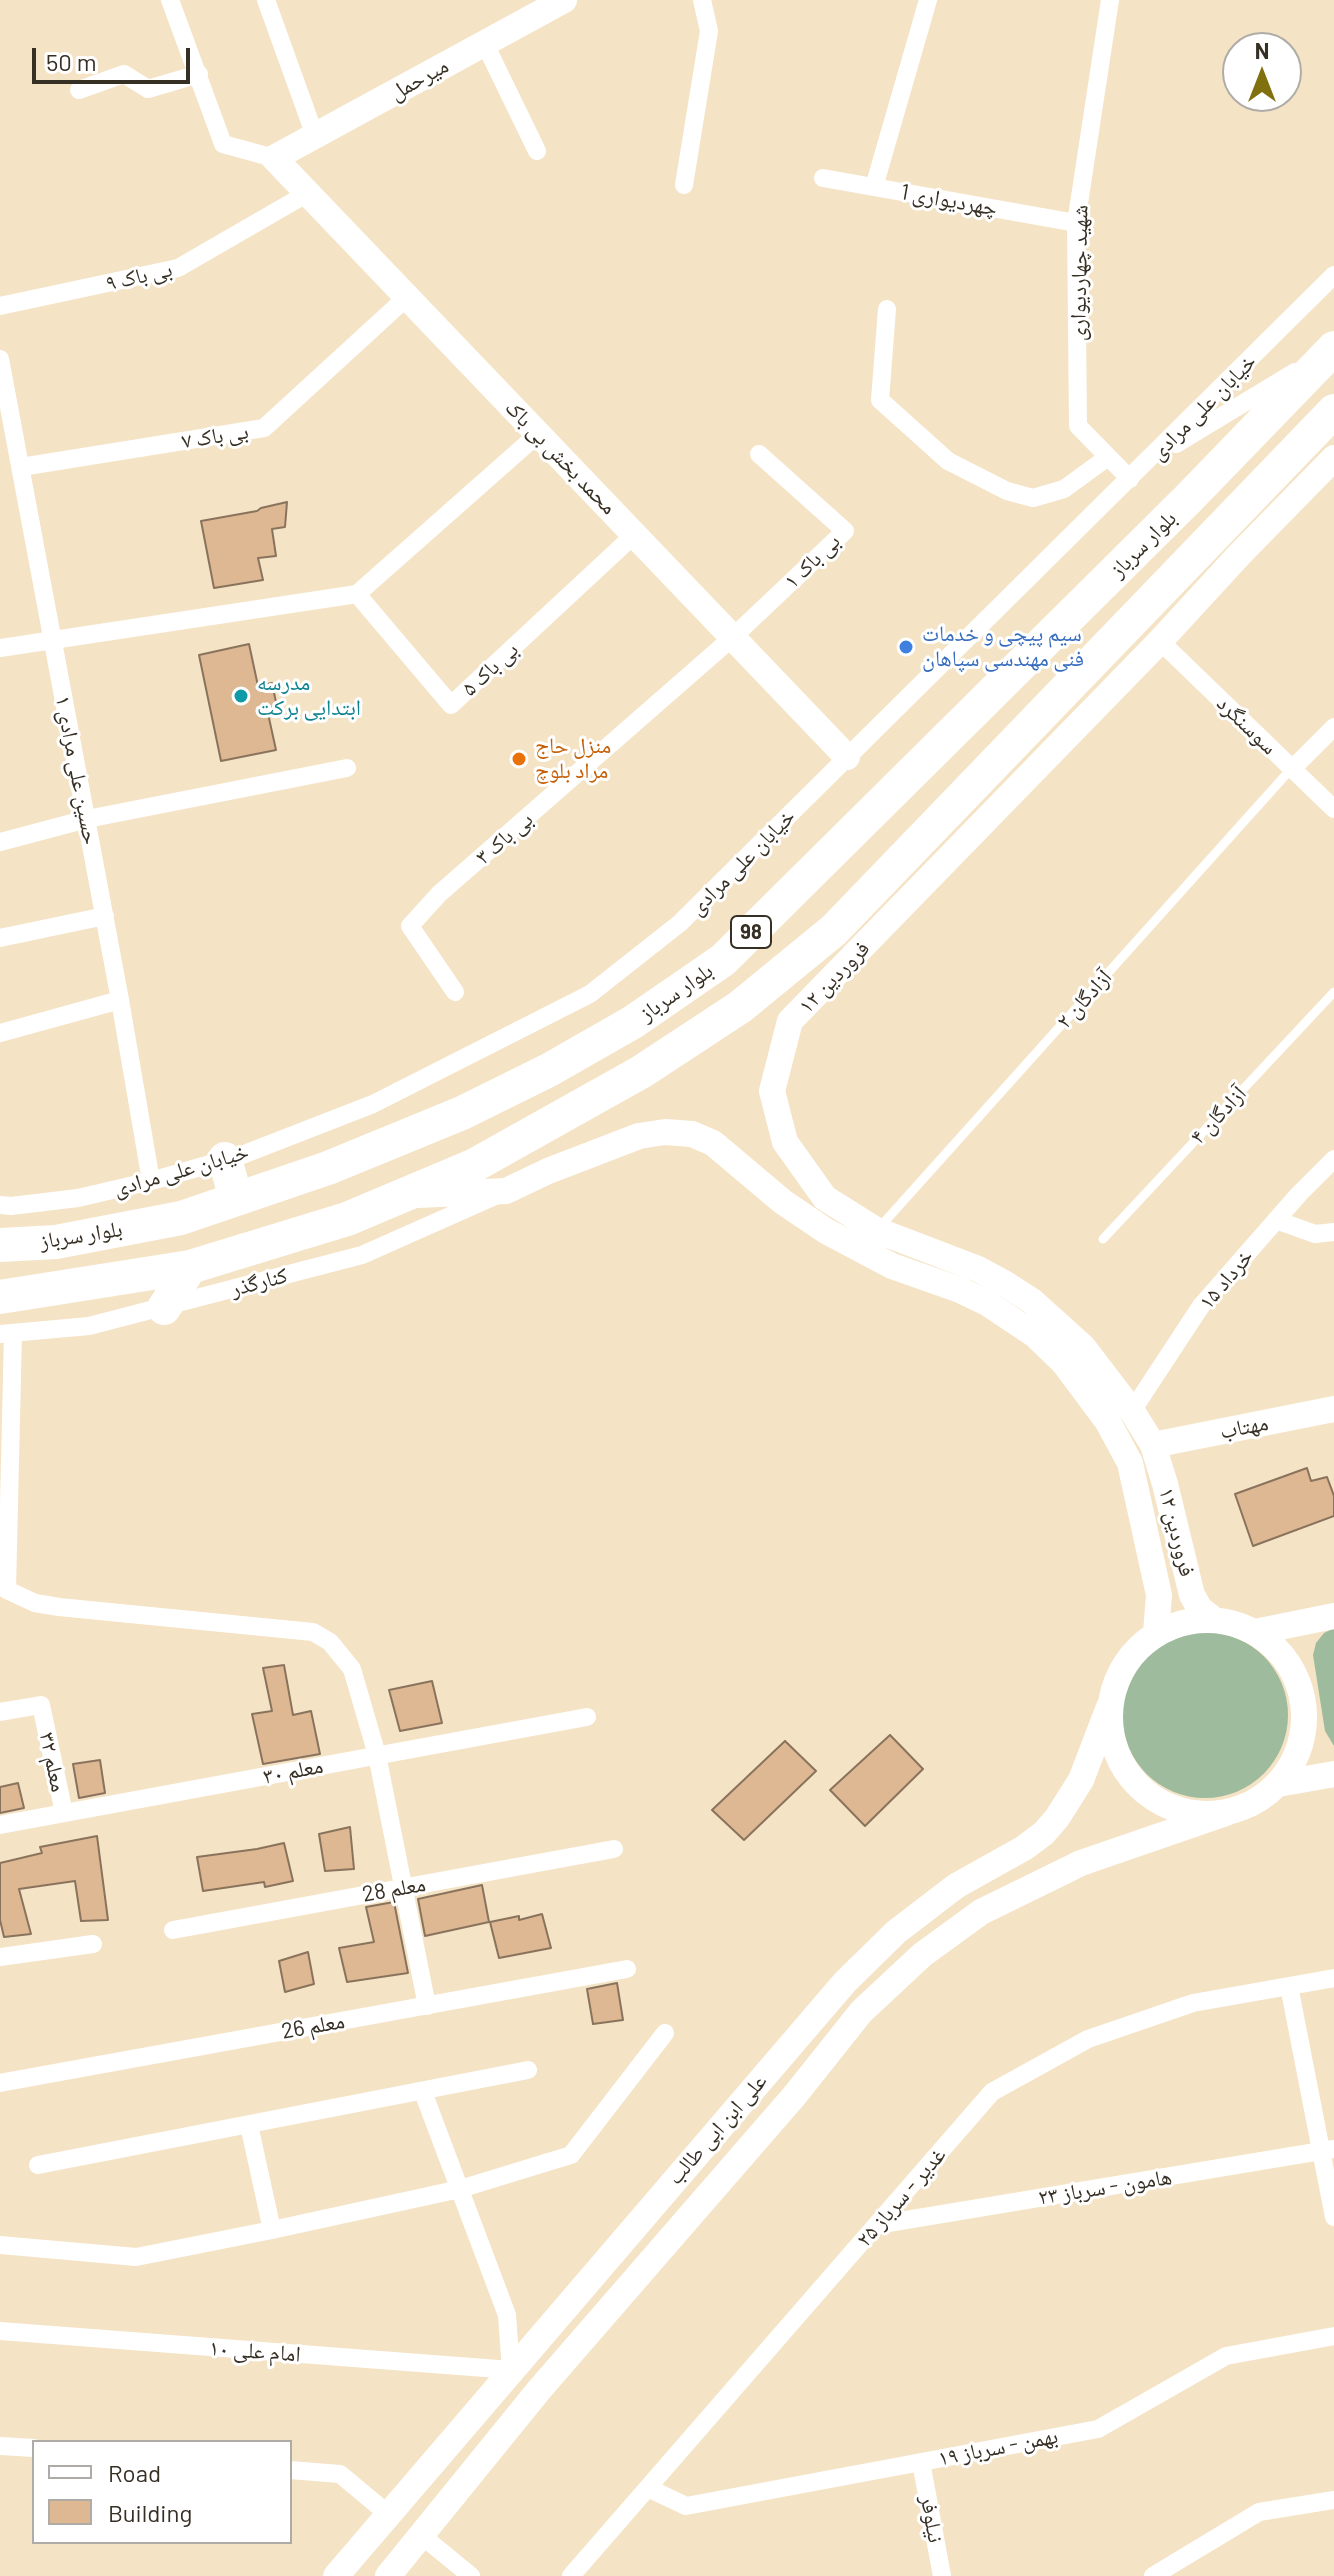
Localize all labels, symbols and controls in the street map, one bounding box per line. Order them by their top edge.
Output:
scale bar [36,32,194,82]
north arrow [1222,32,1302,112]
text: N [1255,37,1269,63]
text: 50 m [46,47,97,76]
street label: میرحمل [385,52,453,106]
street label: چهردیواری 1 [899,179,999,221]
street label: شهید چهاردیواری [1065,205,1093,341]
street label: بی باک ۹ [103,256,175,296]
street label: خیابان علی مرادی [1144,348,1262,466]
street label: محمد بخش بی باک [500,394,622,520]
street label: بی باک ۷ [180,418,250,454]
street label: بلوار سرباز [1104,505,1182,583]
street label: بی باک ۱ [779,528,845,594]
place label: سیم پیچی و خدمات فنی مهندسی سپاهان [922,621,1084,672]
street label: بی باک ۵ [456,636,524,702]
marker: سیم پیچی و خدمات فنی مهندسی سپاهان [897,638,915,656]
place label: مدرسه ابتدایی برکت [257,670,361,722]
marker: مدرسه ابتدایی برکت [232,687,250,705]
street label: سوسنگرد [1211,690,1283,760]
street label: حسین علی مرادی ۱ [50,693,104,847]
place label: منزل حاج مراد بلوچ [535,733,611,784]
marker: منزل حاج مراد بلوچ [510,750,528,768]
street label: خیابان علی مرادی [683,803,801,921]
street label: بی باک ۳ [470,806,538,870]
road number: 98 [731,916,771,948]
street label: ۱۲ فروردین [793,935,875,1019]
street label: بلوار سرباز [634,957,718,1027]
street label: آزادگان ۲ [1051,964,1117,1034]
street label: آزادگان ۴ [1184,1080,1252,1150]
street label: خیابان علی مرادی [110,1138,252,1202]
street label: بلوار سرباز [38,1215,124,1255]
street label: ۱۵ خرداد [1193,1244,1259,1314]
street label: کنارگذر [228,1262,290,1302]
street label: مهتاب [1217,1409,1271,1445]
street label: ۱۲ فروردین [1153,1485,1201,1579]
street label: معلم ۳۲ [34,1730,72,1794]
street label: معلم ۳۰ [261,1752,325,1790]
street label: معلم 28 [360,1870,428,1908]
street label: معلم 26 [279,2007,347,2045]
street label: علی ابن ابی طالب [662,2068,772,2190]
street label: غدیر - سرباز ۲۵ [851,2142,951,2252]
street label: هامون - سرباز ۲۳ [1036,2163,1174,2211]
street label: امام علی ۱۰ [208,2335,302,2367]
street label: بهمن - سرباز ۱۹ [936,2422,1060,2472]
legend [32,2440,292,2544]
text: Road [108,2458,161,2487]
street label: نیلوفر [915,2493,949,2545]
text: Building [108,2498,192,2527]

